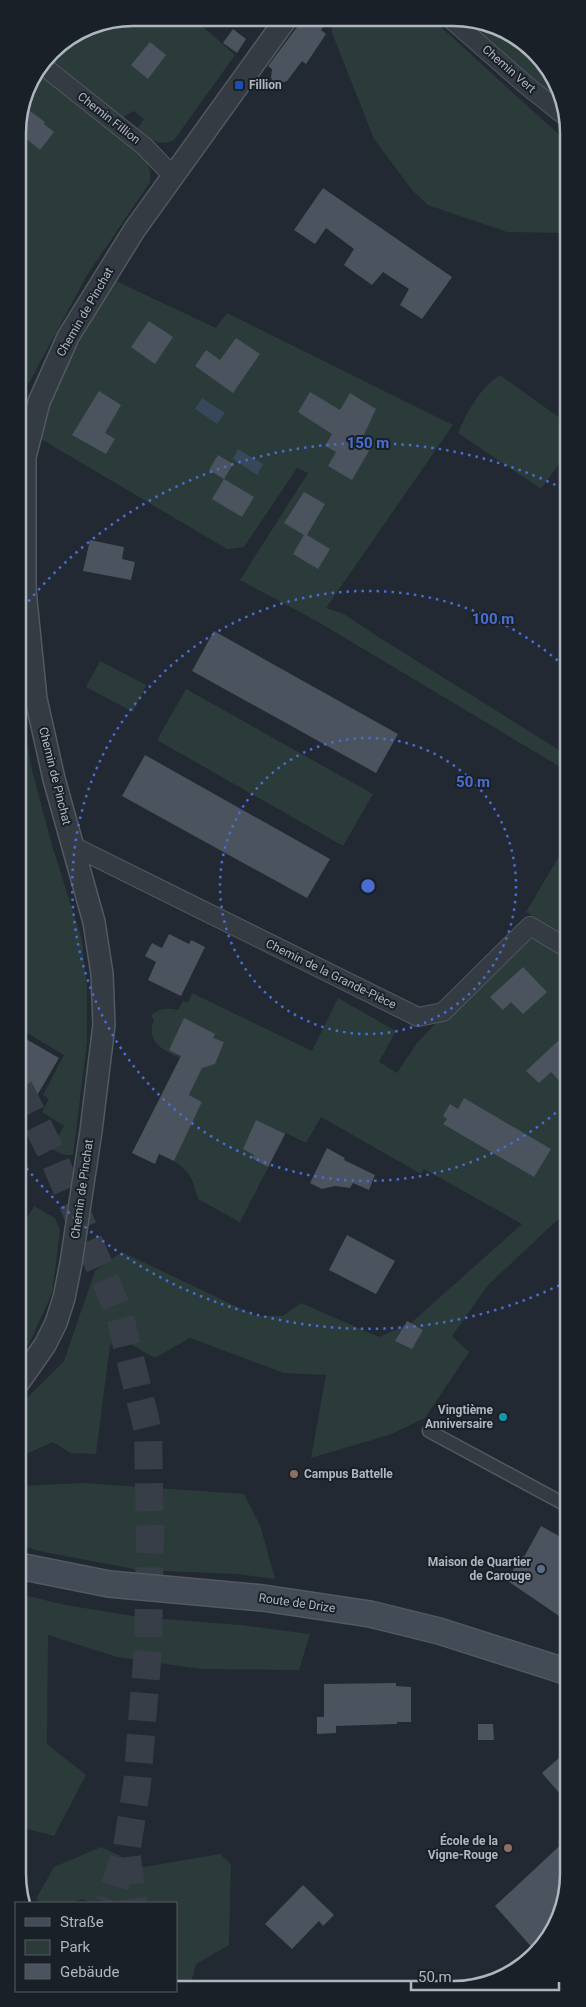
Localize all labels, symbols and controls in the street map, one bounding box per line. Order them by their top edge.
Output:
street label: Chemin Vert [480,42,539,96]
place label: Fillion [249,78,282,92]
marker: Fillion [233,79,245,91]
street label: Chemin Fillion [75,89,143,147]
street label: Chemin de Pinchat [54,265,116,359]
text: 150 m [347,434,389,452]
text: 100 m [472,610,514,628]
street label: Chemin de Pinchat [36,726,74,826]
text: 50 m [456,773,490,791]
centre of rings [359,877,377,895]
street label: Chemin de la Grande-Pièce [263,936,399,1012]
street label: Chemin de Pinchat [68,1138,96,1240]
place label: Vingtième Anniversaire [425,1403,494,1431]
marker: Vingtième Anniversaire [497,1411,509,1423]
place label: Campus Battelle [304,1467,393,1481]
marker: Campus Battelle [288,1468,300,1480]
place label: Maison de Quartier de Carouge [428,1555,532,1583]
marker: Maison de Quartier de Carouge [535,1563,547,1575]
street label: Route de Drize [258,1591,336,1615]
place label: École de la Vigne-Rouge [428,1833,499,1862]
marker: École de la Vigne-Rouge [502,1842,514,1854]
legend [15,1902,178,1992]
text: Straße [60,1913,104,1931]
text: Park [60,1938,91,1956]
scale bar [411,1960,558,1992]
text: Gebäude [60,1963,119,1981]
text: 50 m [418,1968,452,1986]

